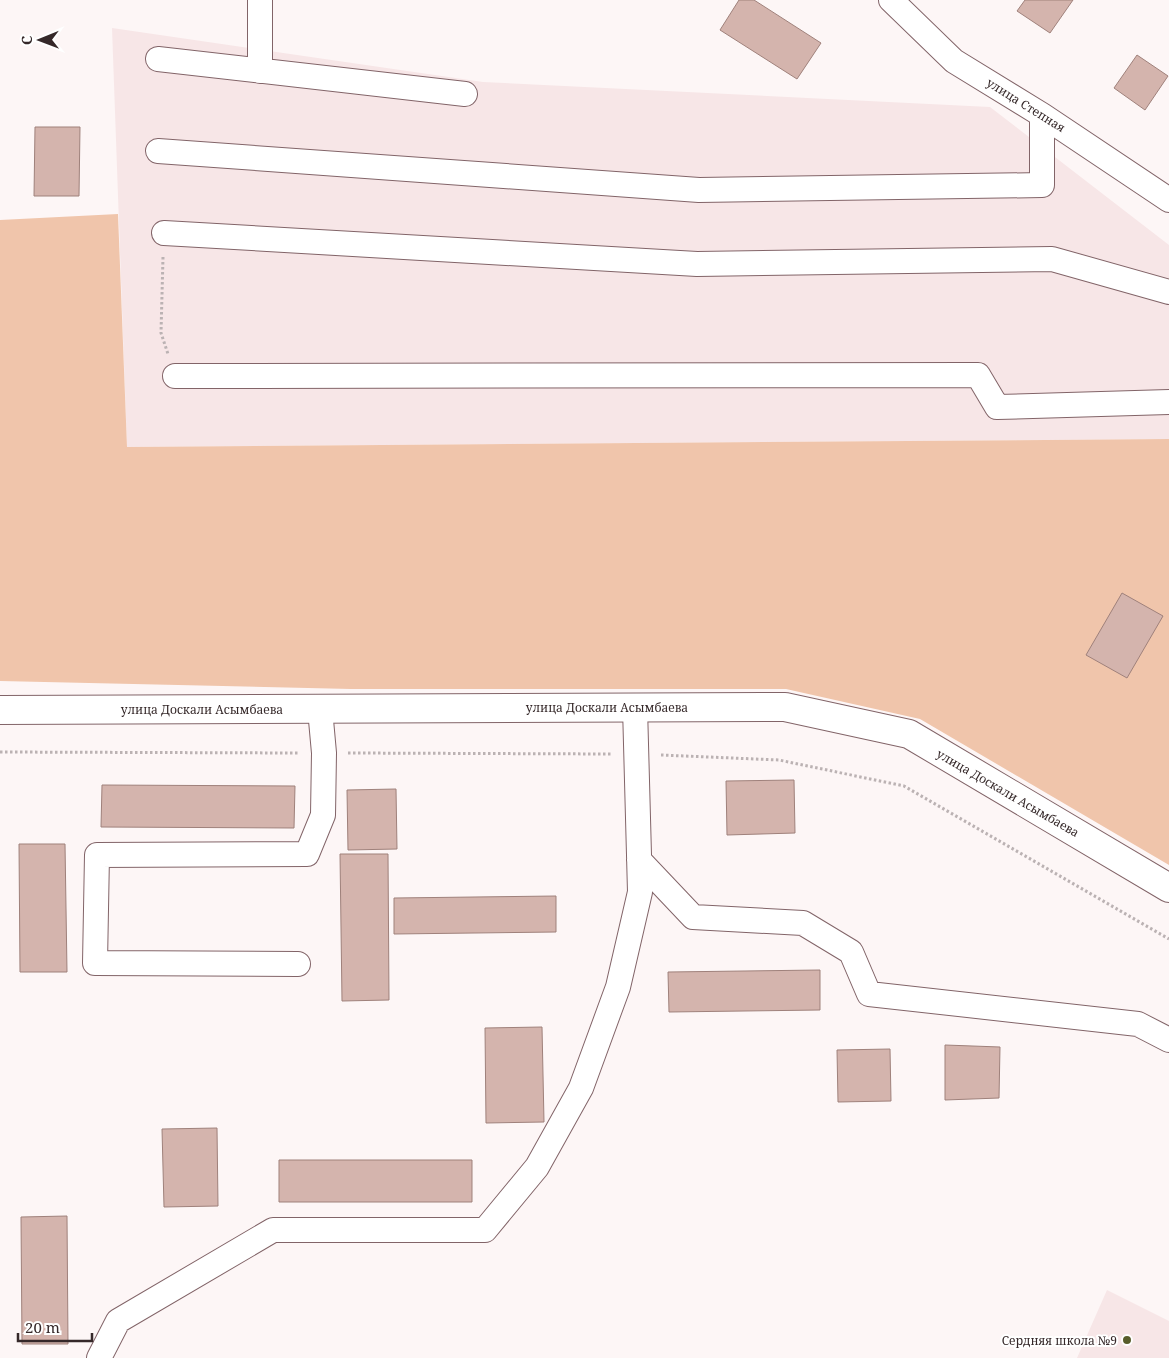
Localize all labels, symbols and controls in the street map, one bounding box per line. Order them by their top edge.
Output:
north arrow [15,15,65,65]
text: С [17,35,36,45]
street label: улица Степная [983,74,1069,136]
street label: улица Доскали Асымбаева [526,699,688,716]
street label: улица Доскали Асымбаева [121,701,283,718]
street label: улица Доскали Асымбаева [933,745,1083,841]
scale bar [18,1310,91,1342]
text: 20 m [25,1317,60,1337]
place label: Сердняя школа №9 [1002,1332,1117,1349]
marker: Сердняя школа №9 [1121,1334,1133,1346]

